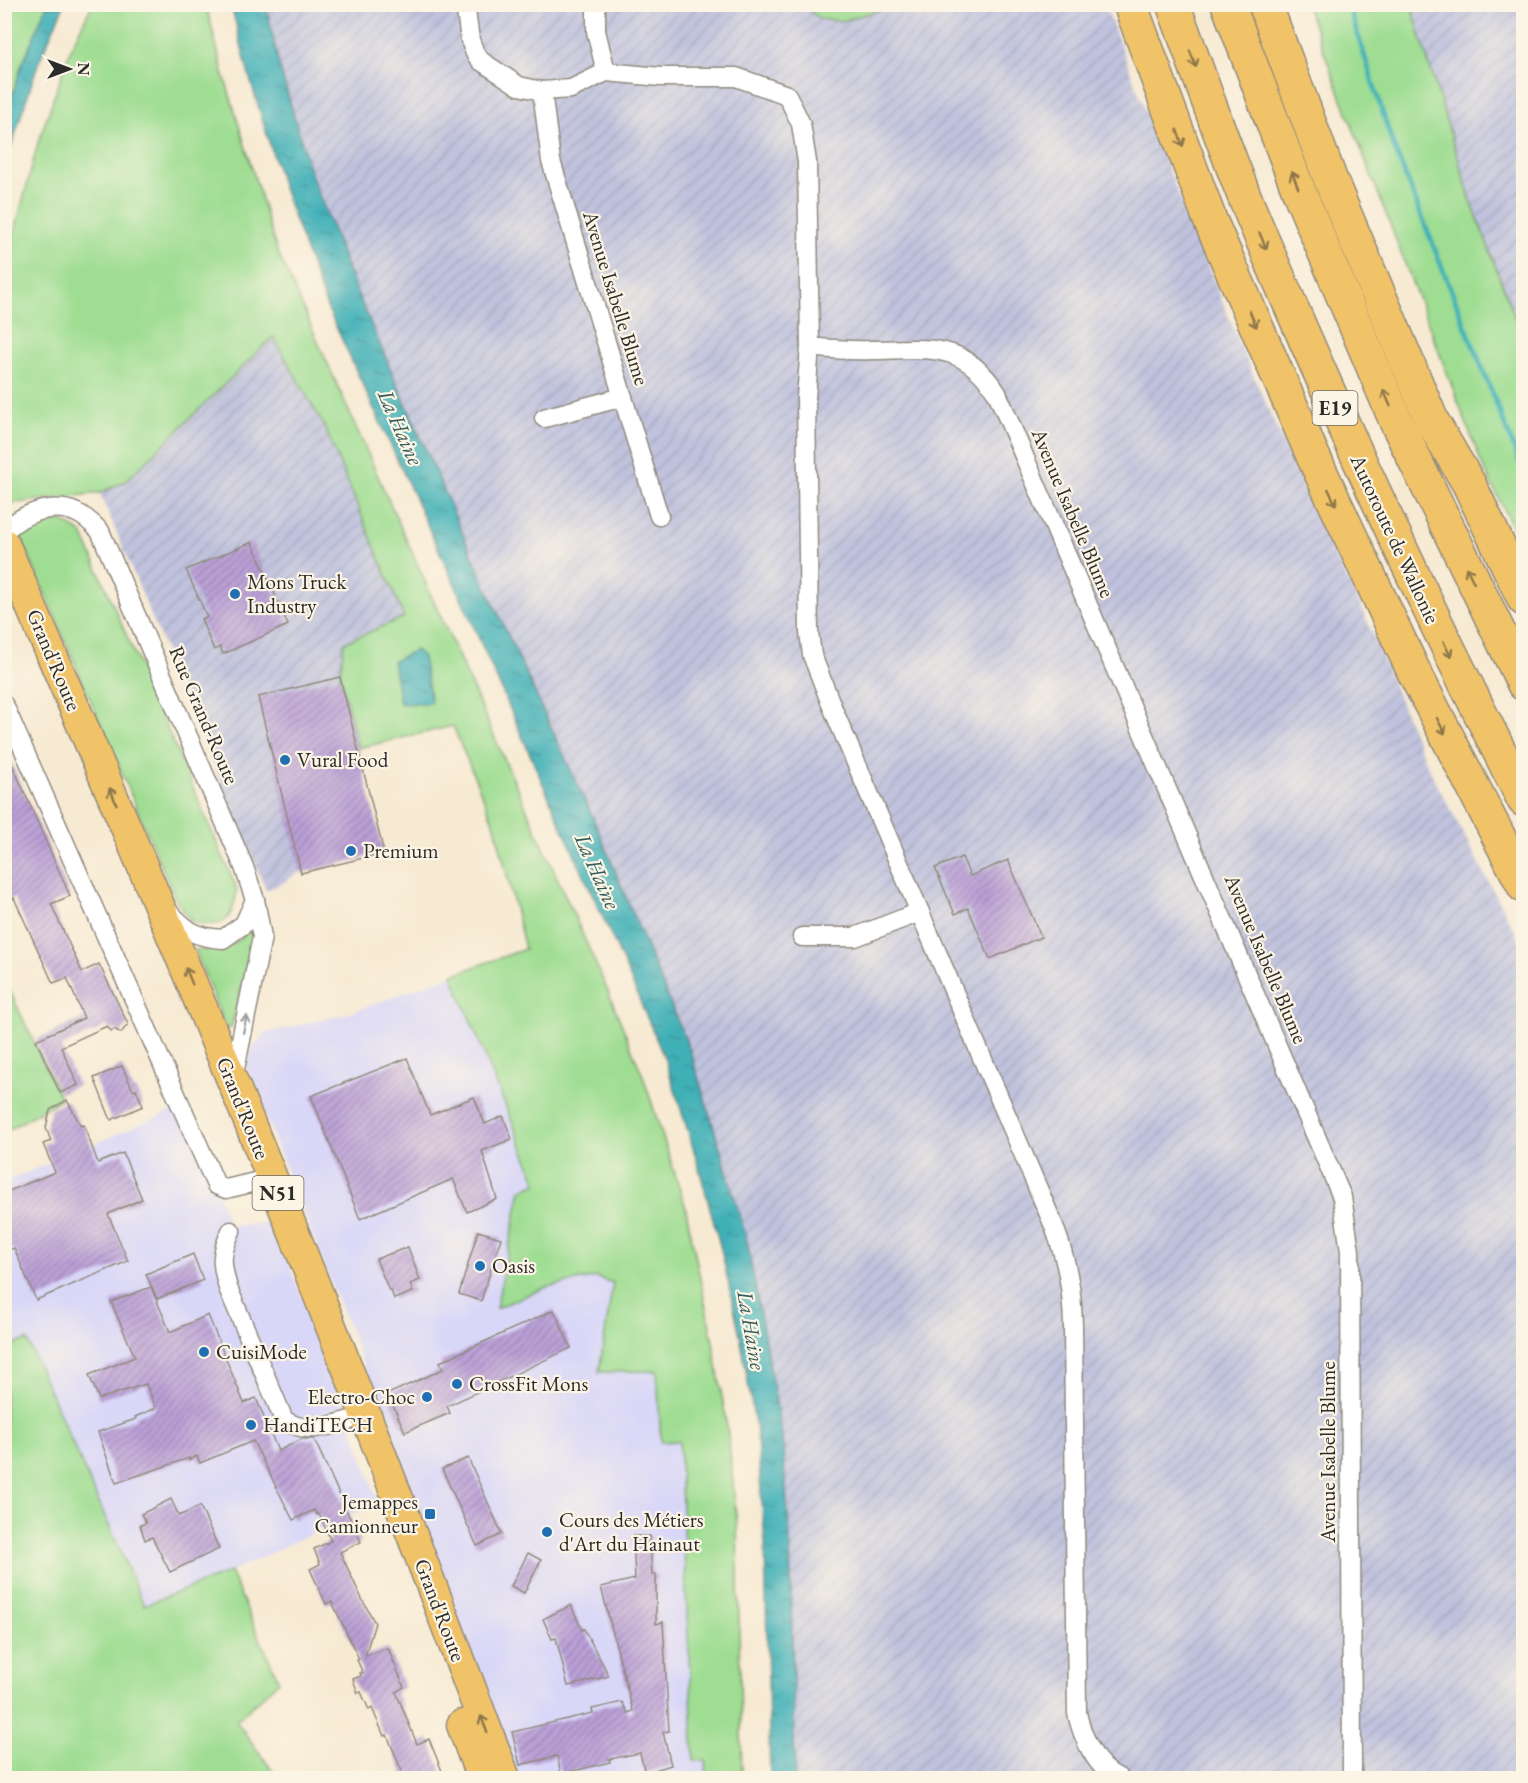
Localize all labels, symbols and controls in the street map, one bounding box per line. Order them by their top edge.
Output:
north arrow [39,39,99,99]
one-way arrow [1188,49,1199,68]
text: N [73,63,94,76]
one-way arrow [1175,128,1186,147]
one-way arrow [1289,171,1300,190]
street label: Avenue Isabelle Blume [577,206,656,388]
one-way arrow [1259,232,1270,250]
one-way arrow [1248,309,1259,327]
water label: La Haine [371,384,430,470]
one-way arrow [1381,390,1392,408]
road number: E19 [1312,391,1358,425]
street label: Avenue Isabelle Blume [1025,423,1121,601]
street label: Autoroute de Wallonie [1344,449,1446,628]
one-way arrow [1326,487,1338,505]
one-way arrow [1463,566,1475,584]
place label: Mons Truck Industry [247,568,348,619]
marker: Mons Truck Industry [228,587,242,601]
street label: Grand'Route [21,605,88,715]
one-way arrow [1441,639,1453,657]
street label: Rue Grand-Route [163,641,246,788]
one-way arrow [1436,716,1448,734]
place label: Vural Food [297,746,389,773]
marker: Vural Food [278,753,292,767]
one-way arrow [107,788,118,806]
water label: La Haine [568,828,627,914]
place label: Premium [363,837,439,864]
marker: Premium [344,844,358,858]
street label: Avenue Isabelle Blume [1218,869,1314,1047]
one-way arrow [183,967,194,986]
one-way arrow [239,1015,251,1034]
street label: Grand'Route [211,1053,276,1163]
road number: N51 [252,1176,304,1210]
place label: Oasis [492,1252,535,1279]
marker: Oasis [473,1259,487,1273]
water label: La Haine [730,1287,773,1373]
place label: CuisiMode [216,1338,307,1365]
marker: CuisiMode [197,1345,211,1359]
street label: Avenue Isabelle Blume [1314,1361,1341,1544]
place label: CrossFit Mons [469,1370,589,1397]
marker: CrossFit Mons [450,1377,464,1391]
place label: Electro-Choc [307,1383,415,1410]
marker: Electro-Choc [420,1390,434,1404]
place label: HandiTECH [263,1411,373,1438]
marker: HandiTECH [244,1418,258,1432]
place label: Jemappes Camionneur [314,1488,418,1539]
place label: Cours des Métiers d'Art du Hainaut [559,1506,704,1557]
marker: Jemappes Camionneur [423,1507,437,1521]
marker: Cours des Métiers d'Art du Hainaut [540,1525,554,1539]
street label: Grand'Route [409,1555,472,1665]
one-way arrow [478,1715,489,1734]

